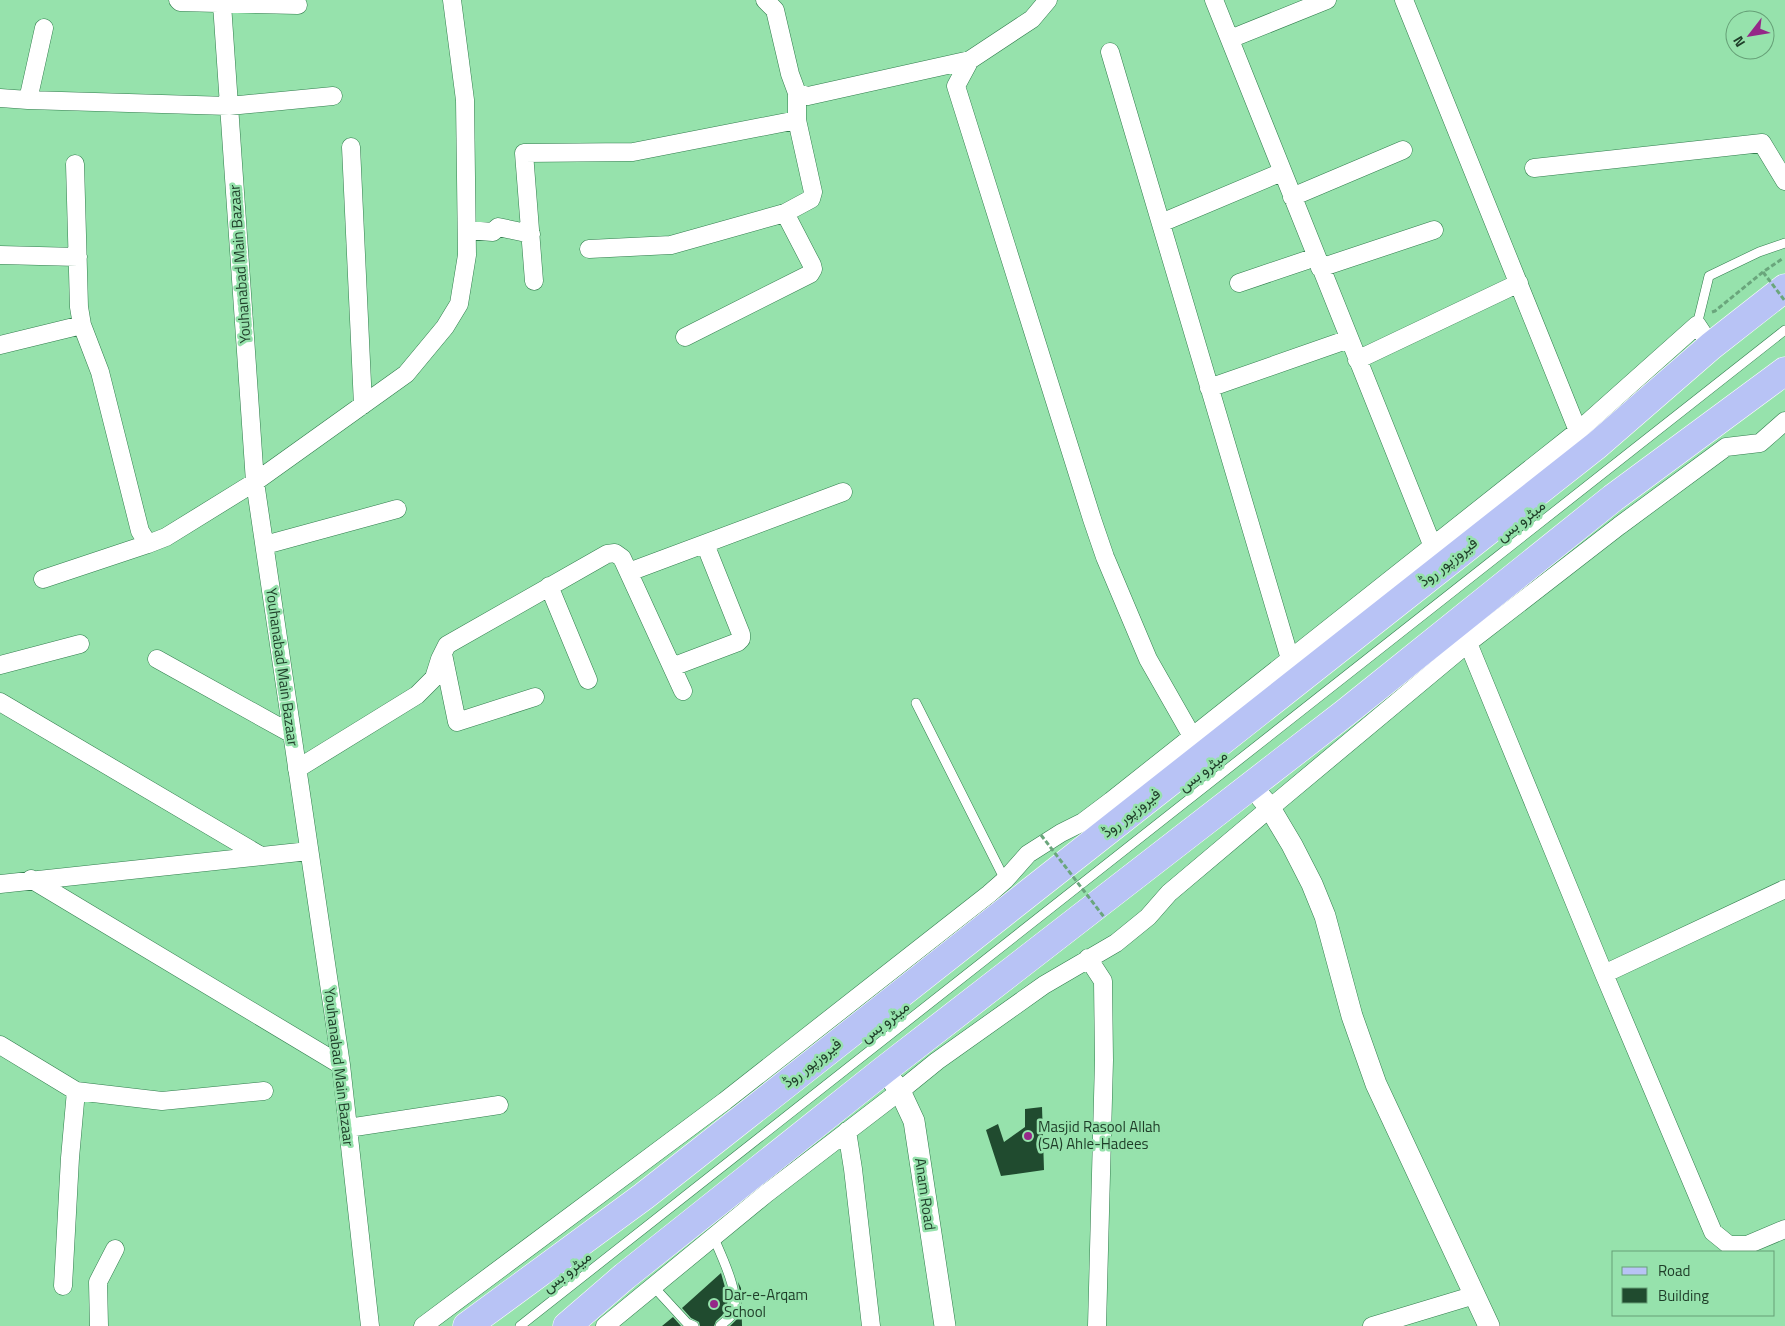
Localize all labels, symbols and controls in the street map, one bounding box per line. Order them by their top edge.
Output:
north arrow [1725,10,1775,60]
text: N [1727,32,1750,52]
street label: Youhanabad Main Bazaar [222,184,257,344]
street label: میٹرو بس [1491,494,1550,547]
street label: فیروزپور روڈ [1413,531,1482,592]
street label: Youhanabad Main Bazaar [260,586,305,747]
street label: میٹرو بس [1173,744,1232,797]
street label: فیروزپور روڈ [1096,782,1165,843]
street label: Youhanabad Main Bazaar [318,987,361,1147]
street label: میٹرو بس [855,995,914,1048]
street label: فیروزپور روڈ [777,1032,846,1093]
place label: Masjid Rasool Allah (SA) Ahle-Hadees [1038,1115,1161,1155]
marker: Masjid Rasool Allah (SA) Ahle-Hadees [1022,1130,1034,1142]
street label: Anam Road [909,1156,942,1232]
street label: میٹرو بس [537,1245,596,1298]
legend [1612,1251,1775,1316]
text: Road [1658,1259,1690,1282]
place label: Dar-e-Arqam School [724,1283,808,1323]
text: Building [1658,1284,1709,1307]
marker: Dar-e-Arqam School [708,1298,720,1310]

